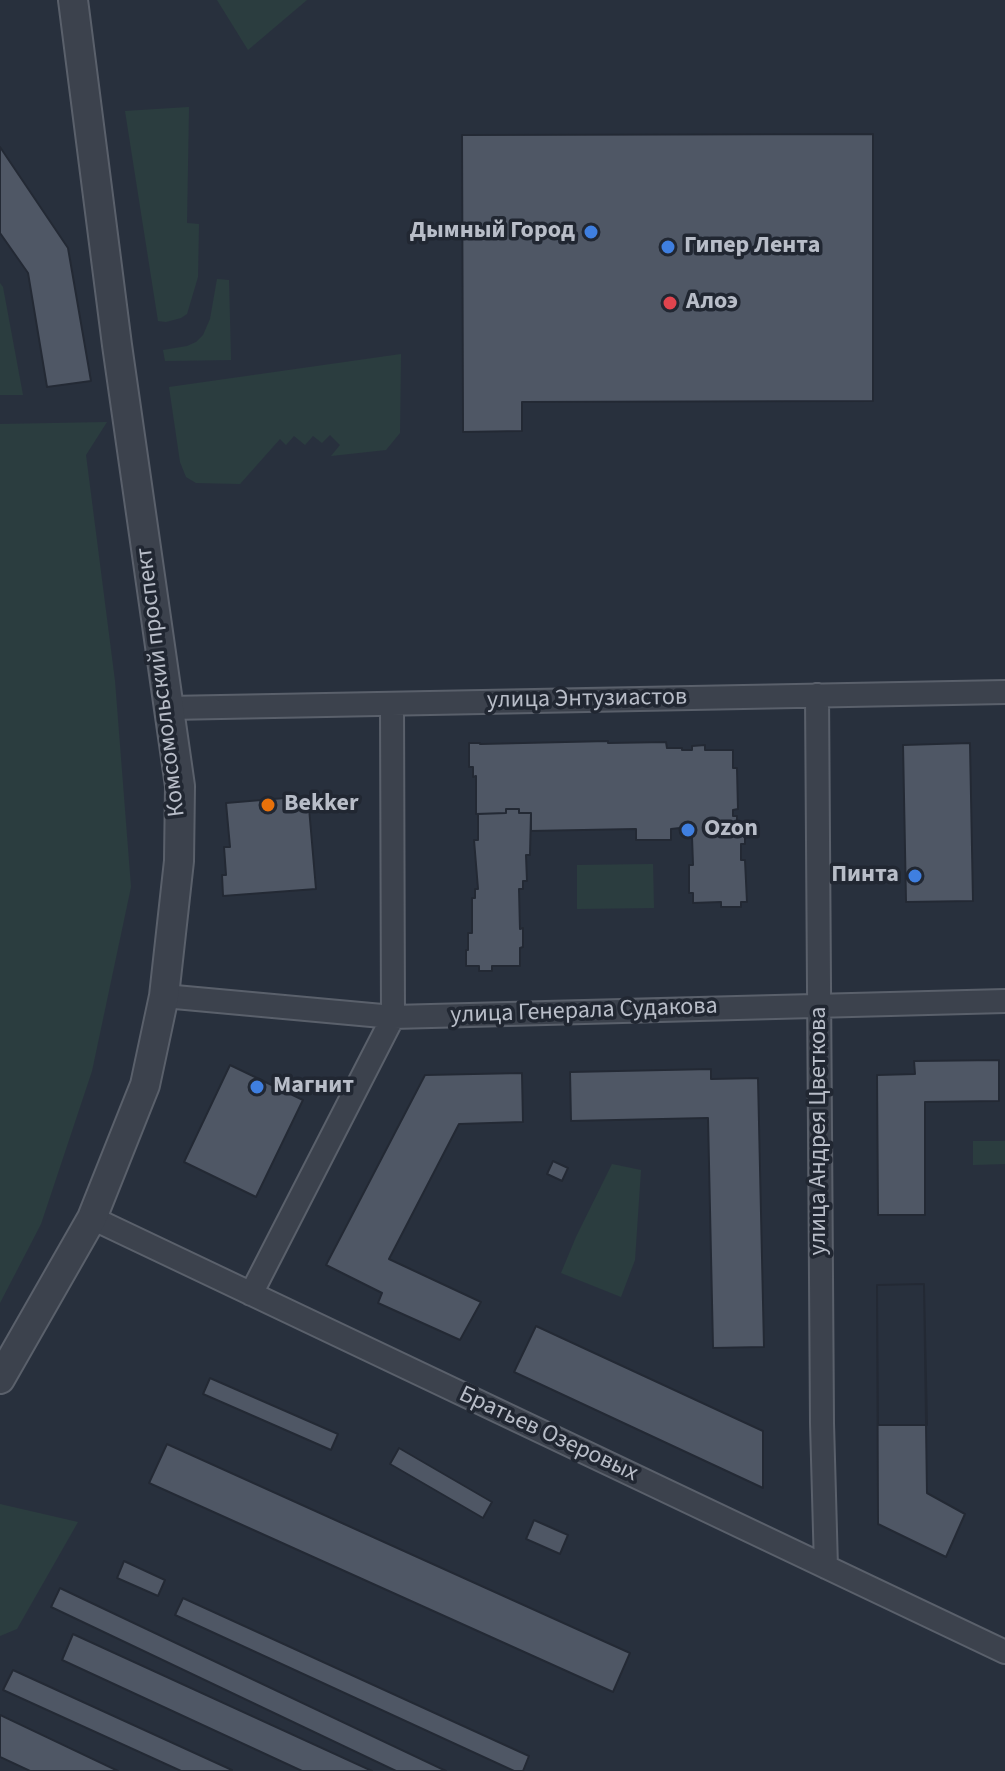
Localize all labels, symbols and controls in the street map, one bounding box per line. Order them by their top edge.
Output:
place label: Дымный Город [410,218,575,246]
marker: Дымный Город [582,223,600,241]
place label: Гипер Лента [684,233,820,261]
marker: Гипер Лента [659,238,677,256]
place label: Алоэ [686,289,738,317]
marker: Алоэ [661,294,679,312]
street label: Комсомольский проспект [131,546,193,818]
street label: улица Энтузиастов [487,684,687,716]
place label: Bekker [284,791,359,819]
marker: Bekker [259,796,277,814]
place label: Ozon [704,816,758,844]
marker: Ozon [679,821,697,839]
place label: Пинта [831,862,899,890]
marker: Пинта [906,867,924,885]
street label: улица Генерала Судакова [450,993,718,1031]
street label: улица Андрея Цветкова [806,1007,834,1255]
place label: Магнит [273,1073,354,1101]
marker: Магнит [248,1078,266,1096]
street label: Братьев Озеровых [454,1381,642,1489]

